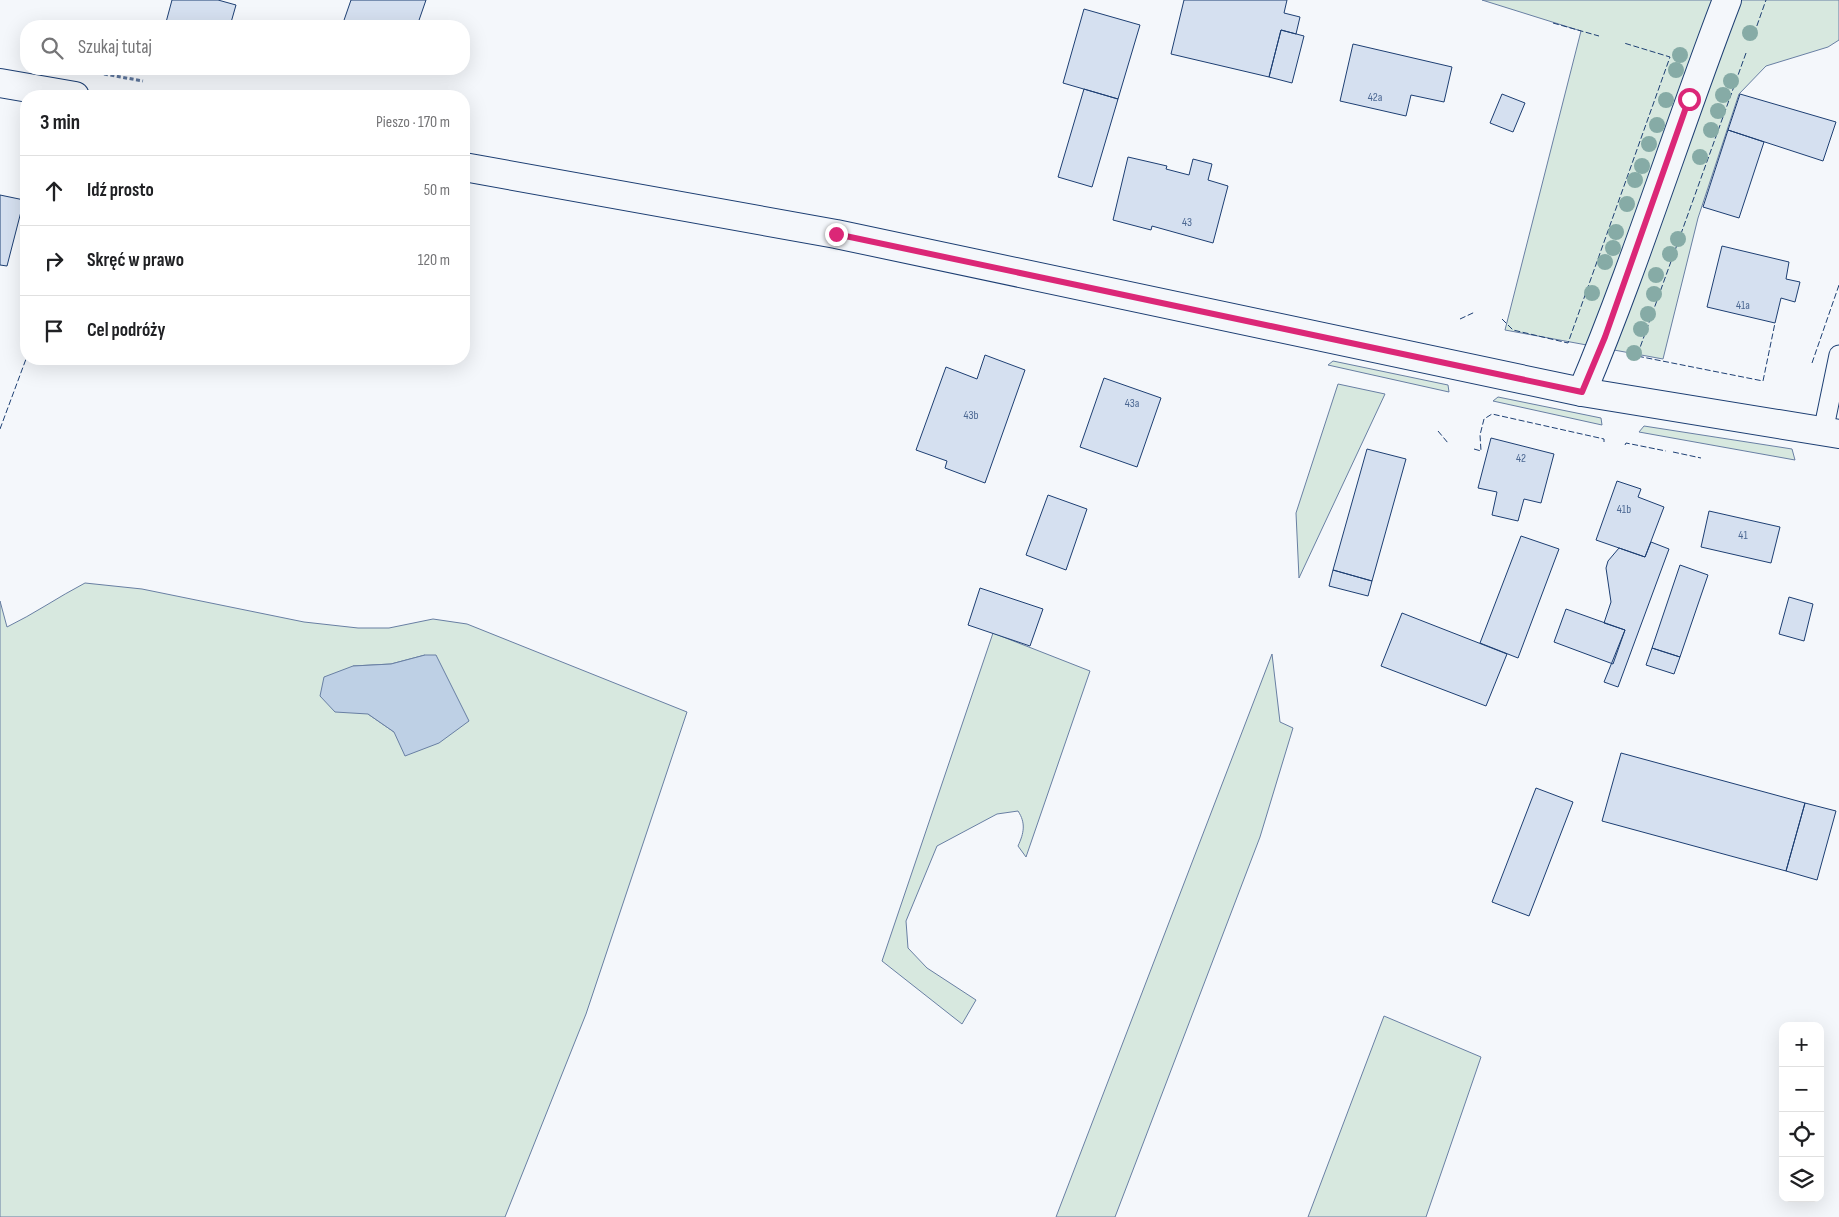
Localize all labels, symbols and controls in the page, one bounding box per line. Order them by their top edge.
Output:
search box [20,20,470,75]
icon: search [38,34,66,62]
text: Szukaj tutaj [78,36,152,59]
route start [1678,88,1701,111]
house number: 42a [1368,90,1383,105]
text: 3 min [40,110,80,135]
text: Pieszo · 170 m [376,113,450,132]
icon: ahead [40,177,68,205]
text: Idź prosto [87,179,154,202]
text: 50 m [424,181,450,200]
house number: 43 [1182,215,1192,230]
route end [825,223,848,246]
icon: right [40,247,68,275]
text: Skręć w prawo [87,249,184,272]
text: 120 m [418,251,450,270]
house number: 41a [1736,298,1750,313]
icon: arrive [40,317,68,345]
text: Cel podróży [87,319,165,342]
house number: 43a [1125,396,1140,411]
house number: 43b [963,408,979,423]
house number: 42 [1516,451,1526,466]
house number: 41b [1617,502,1631,517]
house number: 41 [1738,528,1748,543]
map controls [1779,1022,1824,1202]
button: + [1779,1022,1824,1067]
button: − [1779,1067,1824,1112]
button: locate [1779,1112,1824,1157]
button: layers [1779,1157,1824,1202]

